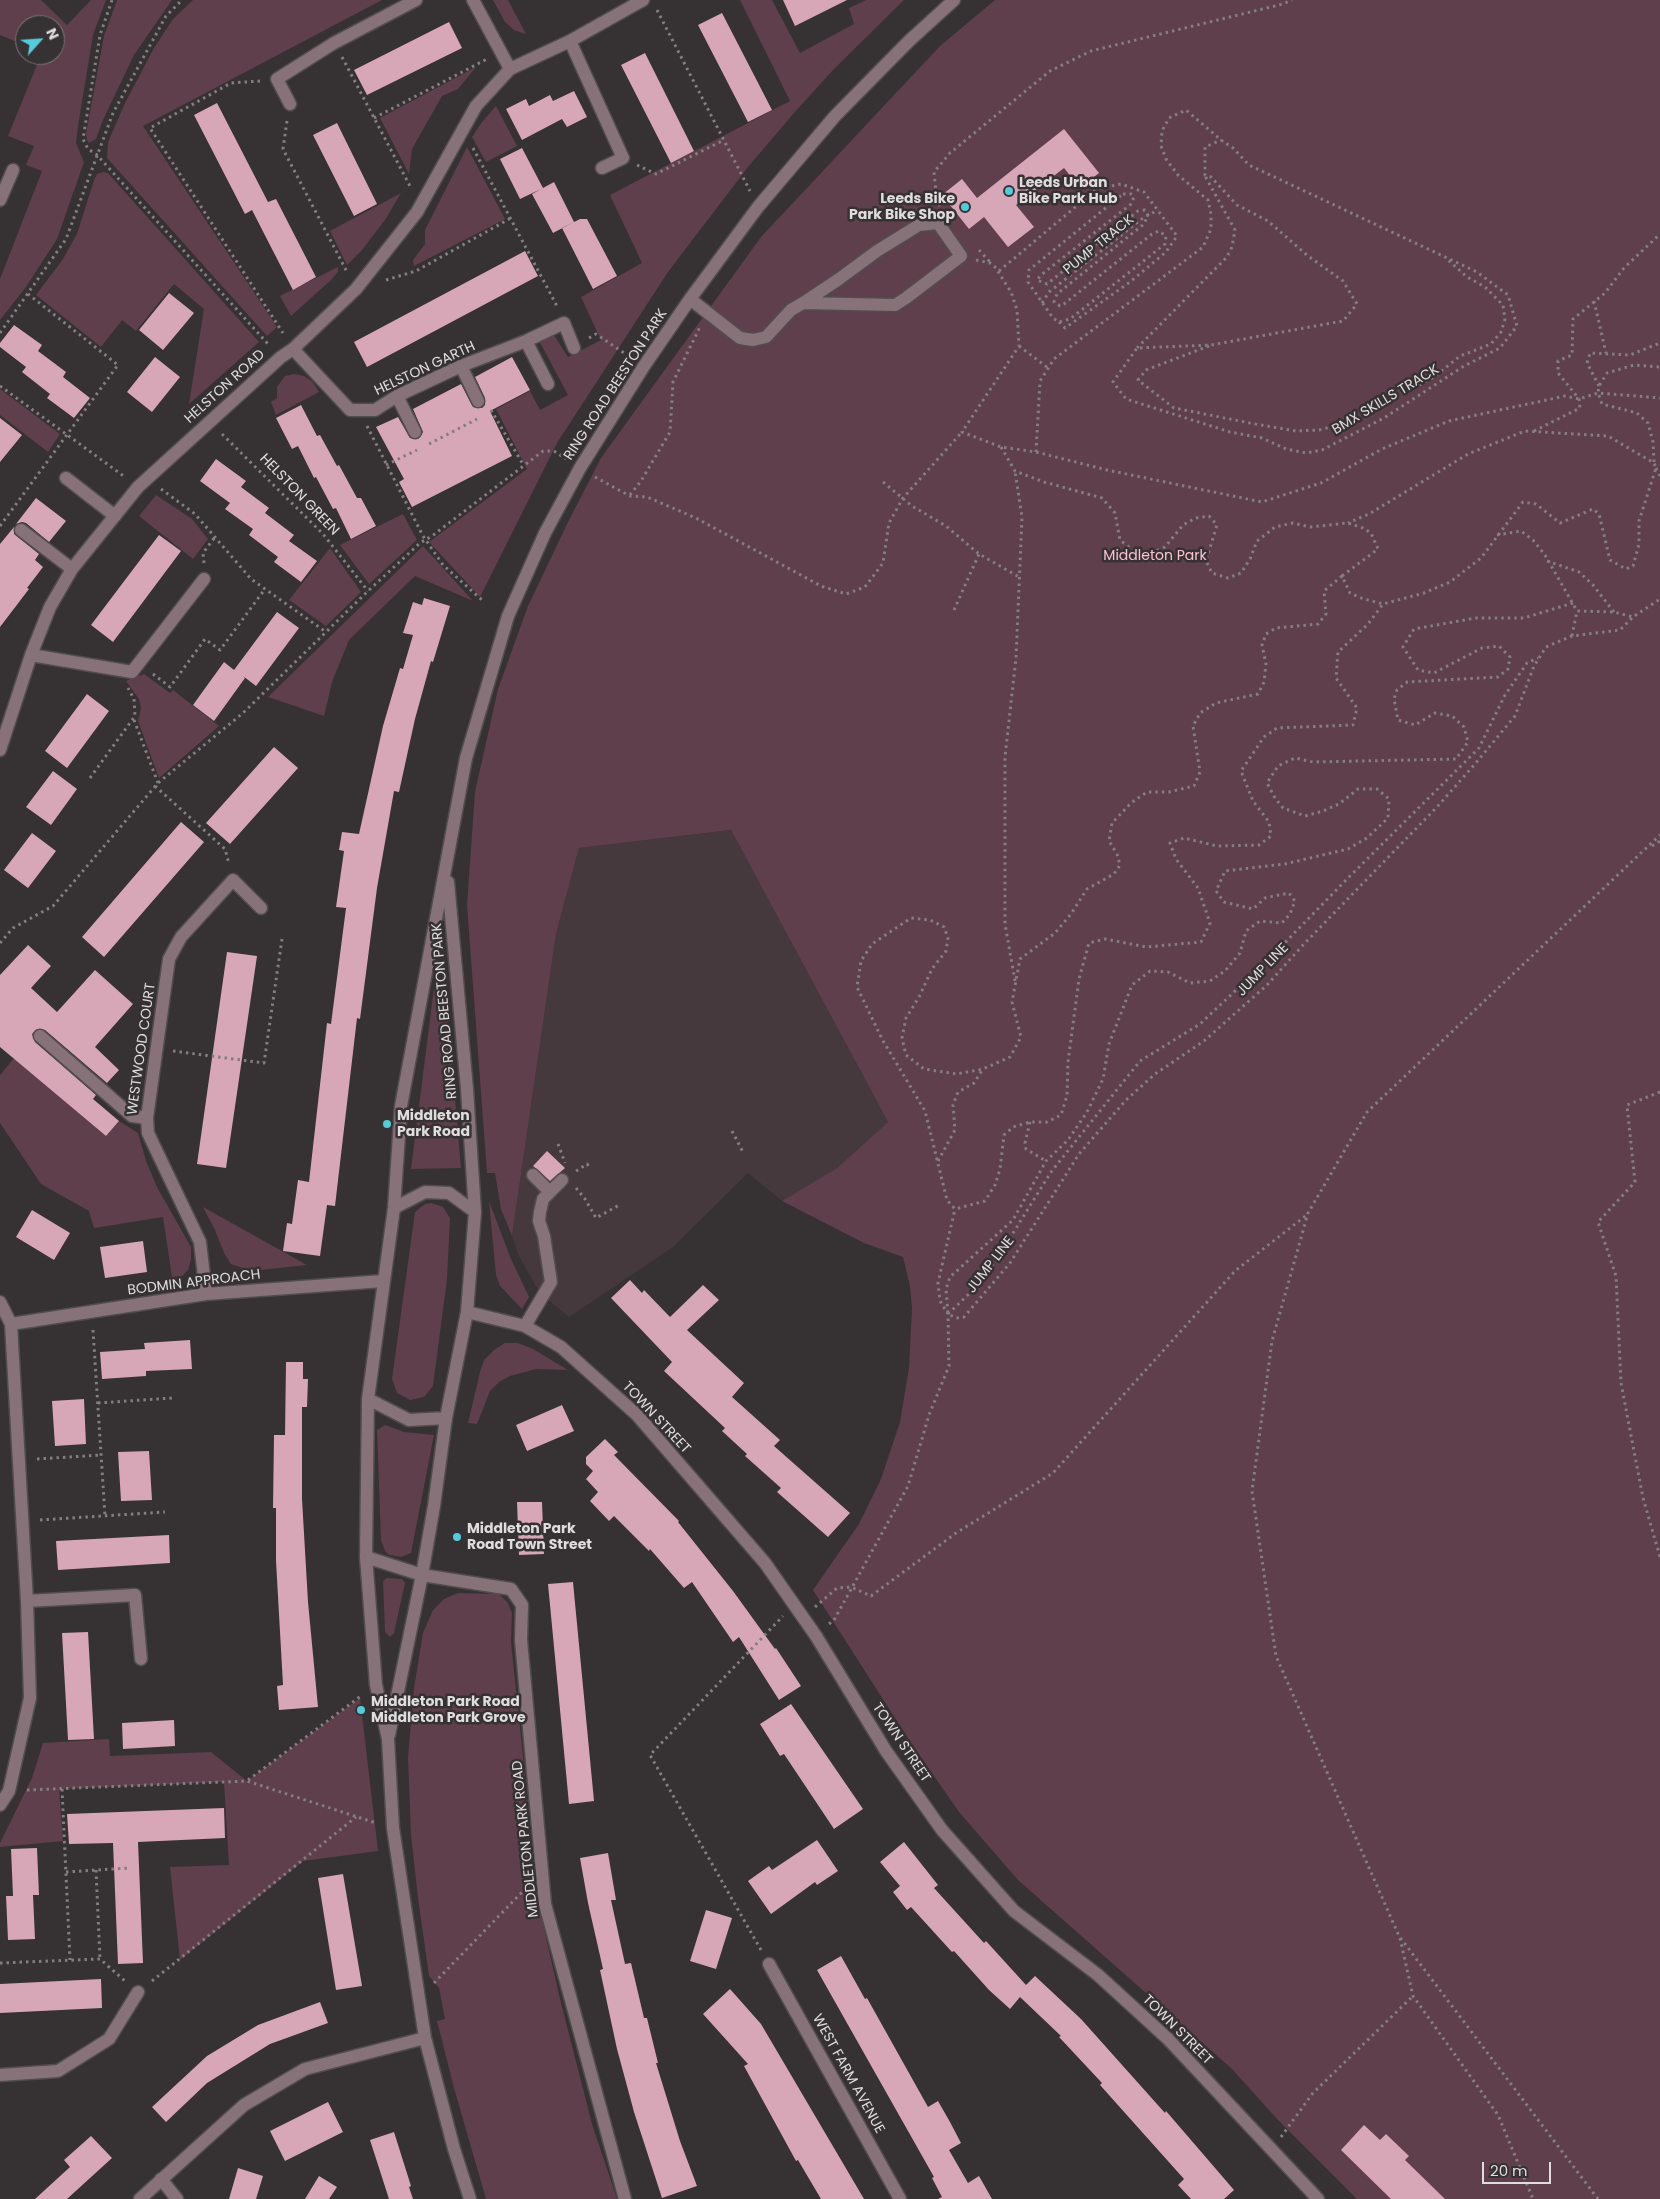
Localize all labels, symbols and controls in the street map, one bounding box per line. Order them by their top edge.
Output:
north arrow [15,15,65,65]
text: N [41,25,64,43]
place label: Leeds Urban Bike Park Hub [1019,175,1118,208]
marker: Leeds Urban Bike Park Hub [1003,185,1015,197]
place label: Leeds Bike Park Bike Shop [849,191,955,223]
marker: Leeds Bike Park Bike Shop [959,201,971,213]
street label: PUMP TRACK [1060,211,1138,279]
street label: RING ROAD BEESTON PARK [561,306,671,464]
street label: HELSTON GARTH [372,338,478,400]
street label: HELSTON ROAD [181,347,269,427]
street label: BMX SKILLS TRACK [1329,361,1443,439]
street label: HELSTON GREEN [256,451,342,539]
park label: Middleton Park [1103,548,1207,564]
street label: RING ROAD BEESTON PARK [429,922,461,1100]
street label: JUMP LINE [1234,940,1292,1000]
street label: WESTWOOD COURT [124,982,160,1116]
place label: Middleton Park Road [397,1108,470,1140]
marker: Middleton Park Road [381,1118,393,1130]
street label: JUMP LINE [964,1233,1018,1297]
street label: BODMIN APPROACH [127,1267,261,1299]
street label: TOWN STREET [618,1379,694,1457]
place label: Middleton Park Road Town Street [467,1521,592,1554]
marker: Middleton Park Road Town Street [451,1531,463,1543]
place label: Middleton Park Road Middleton Park Grove [371,1694,526,1726]
street label: TOWN STREET [868,1700,934,1786]
marker: Middleton Park Road Middleton Park Grove [355,1704,367,1716]
street label: MIDDLETON PARK ROAD [509,1760,543,1918]
street label: TOWN STREET [1139,1992,1215,2068]
street label: WEST FARM AVENUE [808,2011,888,2137]
scale bar [1485,2152,1554,2184]
text: 20 m [1490,2160,1528,2181]

